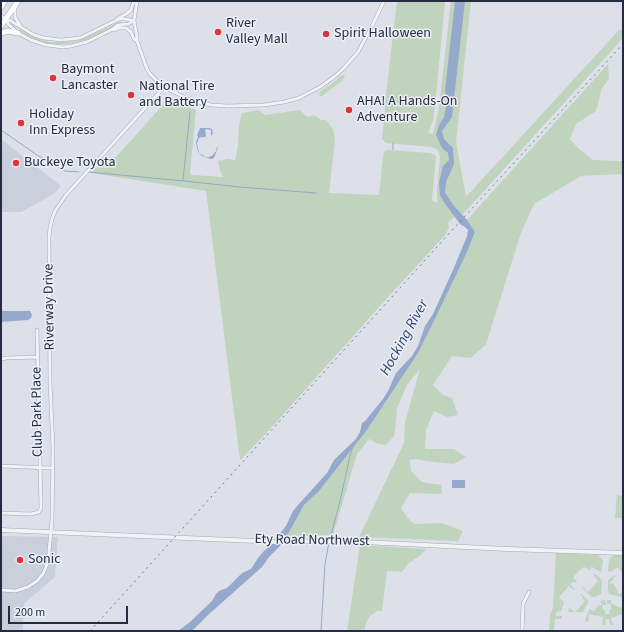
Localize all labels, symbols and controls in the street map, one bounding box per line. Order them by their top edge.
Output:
place label: River Valley Mall [226,16,288,48]
place label: Spirit Halloween [334,26,431,42]
marker: River Valley Mall [213,27,223,37]
marker: Spirit Halloween [321,29,331,39]
place label: Baymont Lancaster [61,62,118,94]
marker: Baymont Lancaster [48,73,58,83]
place label: National Tire and Battery [139,79,214,112]
marker: National Tire and Battery [126,90,136,100]
place label: AHA! A Hands-On Adventure [357,94,458,126]
marker: AHA! A Hands-On Adventure [344,105,354,115]
place label: Holiday Inn Express [29,107,95,140]
marker: Holiday Inn Express [16,118,26,128]
place label: Buckeye Toyota [24,155,116,171]
marker: Buckeye Toyota [11,158,21,168]
street label: Riverway Drive [41,264,59,350]
water label: Hocking River [377,297,433,379]
street label: Club Park Place [29,367,47,457]
street label: Ety Road Northwest [254,532,370,550]
place label: Sonic [28,552,61,568]
marker: Sonic [15,555,25,565]
scale bar [10,598,130,624]
text: 200 m [15,604,45,621]

